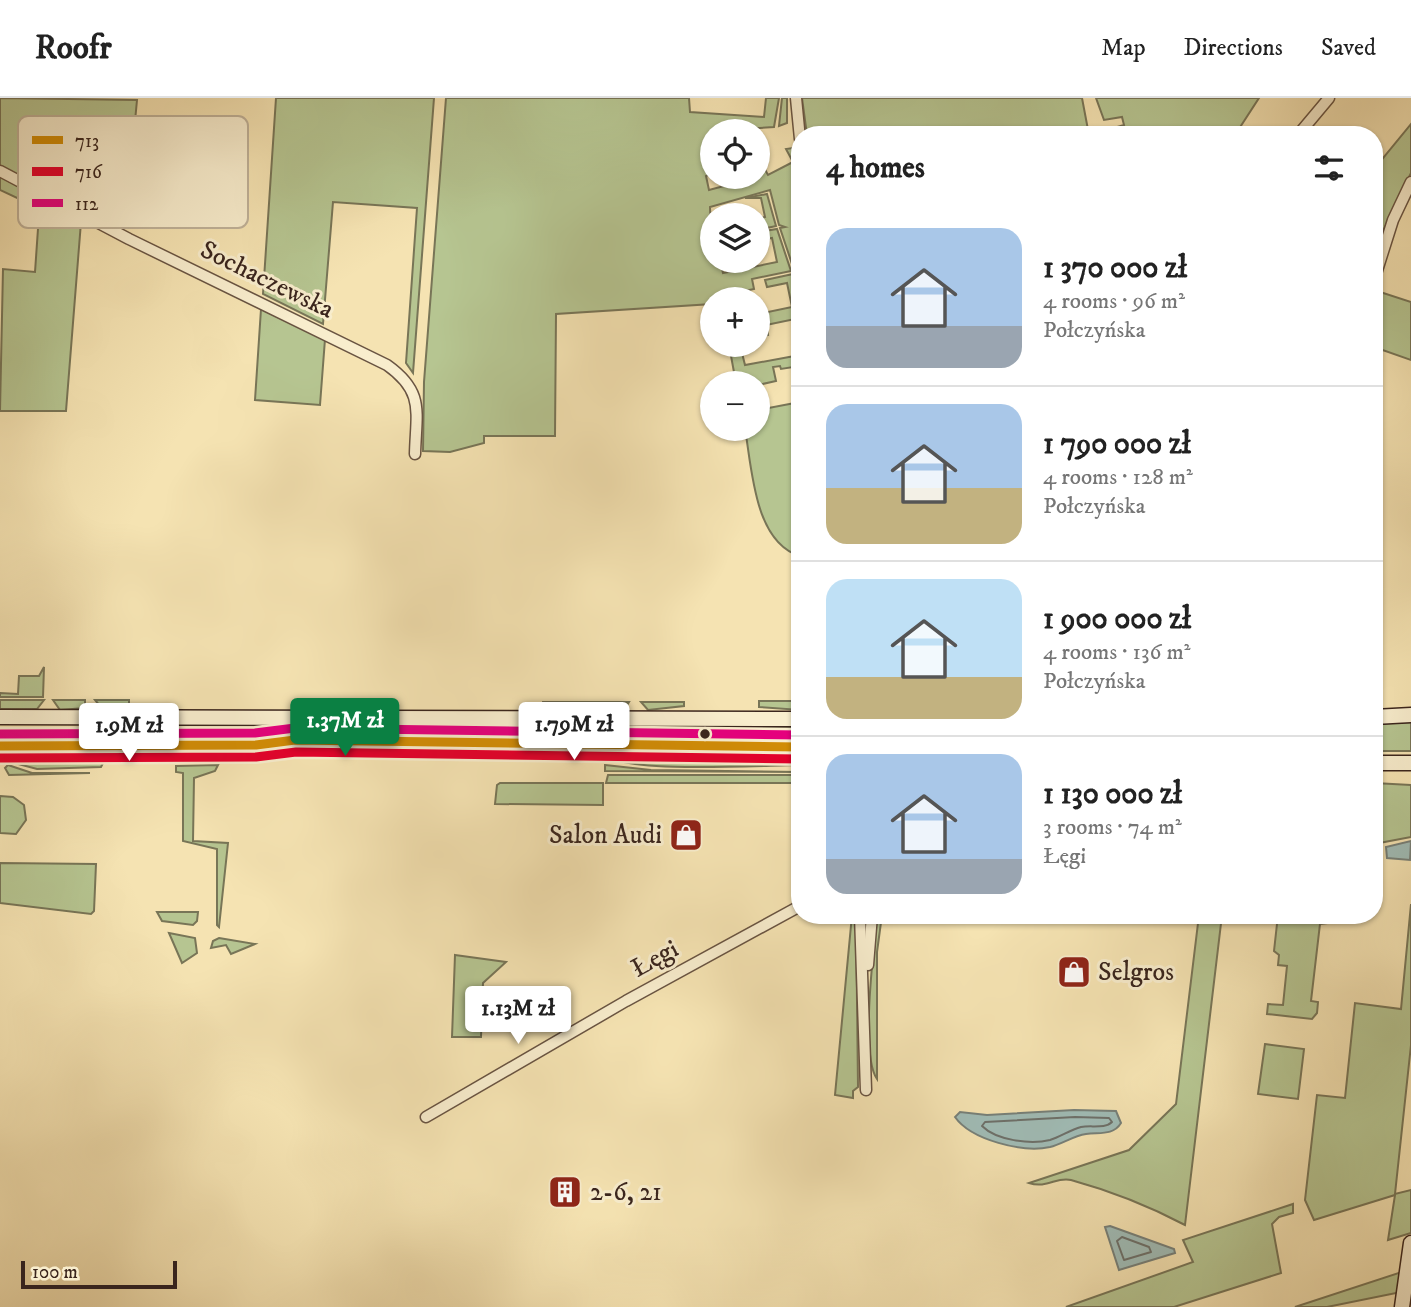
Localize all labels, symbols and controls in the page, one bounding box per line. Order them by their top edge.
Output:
text: Roofr [35,28,112,69]
text: Map [1101,33,1146,63]
text: Directions [1184,33,1283,63]
text: Saved [1321,33,1376,63]
legend [18,116,248,228]
map controls [700,119,770,441]
button: locate [700,119,770,189]
text: 713 [75,130,99,153]
icon: filters [1310,149,1348,187]
text: 4 homes [826,150,925,187]
text: 716 [75,161,103,184]
text: 112 [75,193,99,216]
button: layers [700,203,770,273]
street label: Sochaczewska [195,233,339,327]
text: 1 370 000 zł [1043,250,1187,287]
icon: home [882,256,966,340]
button: + [700,287,770,357]
text: 4 rooms · 96 m² [1043,287,1185,316]
text: Połczyńska [1043,316,1145,345]
button: − [700,371,770,441]
text: 1 790 000 zł [1043,426,1191,463]
icon: home [882,432,966,516]
text: 4 rooms · 128 m² [1043,463,1193,492]
text: Połczyńska [1043,492,1145,521]
text: 1 900 000 zł [1043,601,1191,638]
icon: home [882,607,966,691]
text: 4 rooms · 136 m² [1043,638,1190,667]
text: Połczyńska [1043,667,1145,696]
pin: 1.37M zł [273,698,417,758]
pin: 1.79M zł [502,702,646,762]
pin: 1.9M zł [64,704,194,763]
text: 1.37M zł [306,706,384,735]
text: 1.79M zł [535,710,613,739]
text: 1.9M zł [95,711,163,740]
unlabelled marker [698,727,712,741]
text: 1 130 000 zł [1043,776,1182,813]
icon: home [882,782,966,866]
text: 3 rooms · 74 m² [1043,813,1182,842]
shop icon: Salon Audi [667,816,705,854]
place label: Salon Audi [549,819,662,852]
text: Łęgi [1043,842,1086,871]
street label: Łęgi [626,933,684,985]
shop icon: Selgros [1055,953,1093,991]
place label: Selgros [1098,956,1174,989]
pin: 1.13M zł [446,986,590,1046]
text: 1.13M zł [481,994,555,1023]
building icon: 2-6, 21 [546,1173,584,1211]
place label: 2-6, 21 [590,1176,662,1209]
scale bar [21,1258,177,1290]
text: 100 m [32,1261,78,1284]

